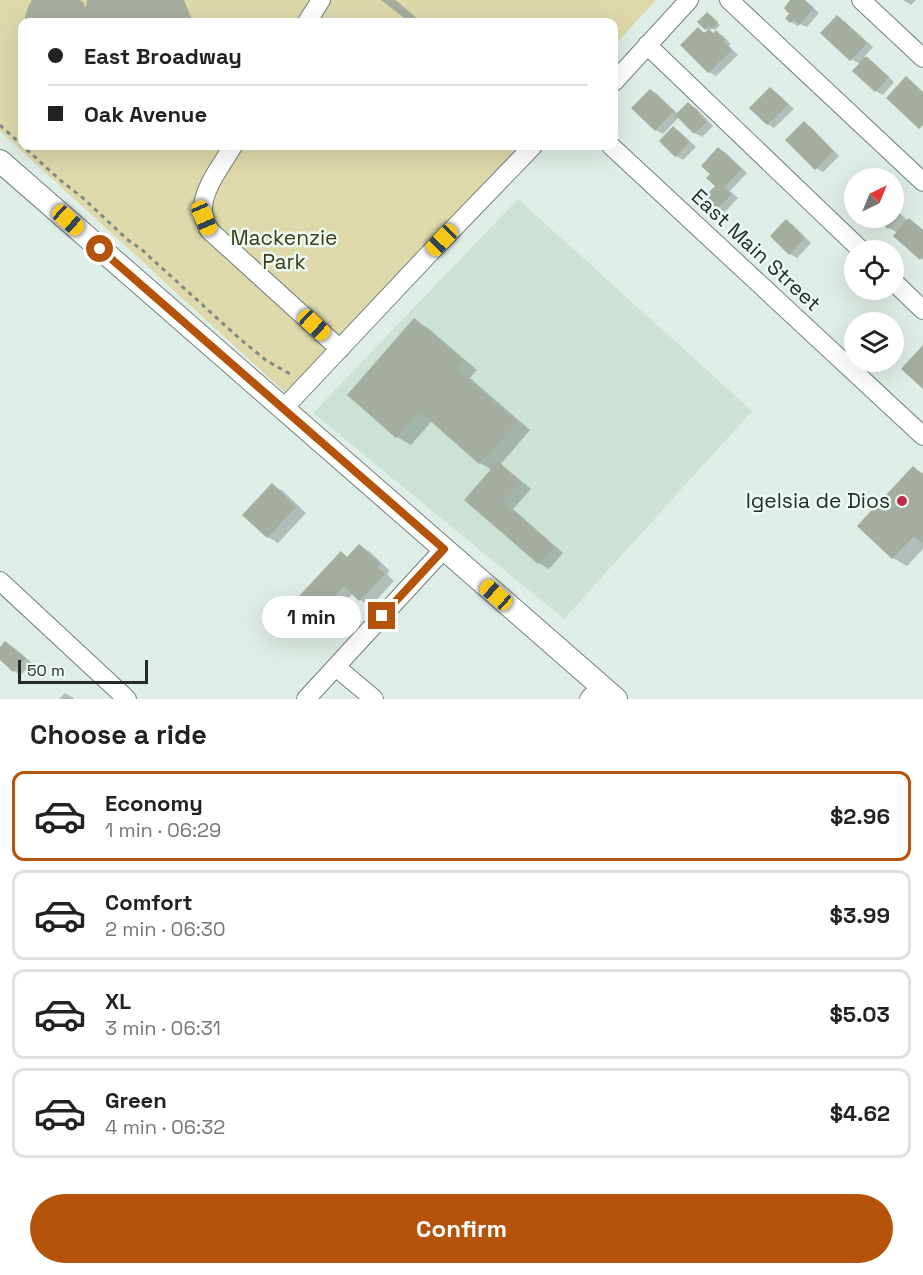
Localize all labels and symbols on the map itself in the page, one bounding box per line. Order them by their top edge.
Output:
north arrow [844,168,904,228]
street label: East Main Street [686,183,827,317]
car [189,198,219,238]
car [49,201,87,239]
car [423,221,461,259]
park label: Mackenzie Park [230,224,338,275]
route start [86,235,113,262]
car [295,306,333,344]
place label: Igelsia de Dios [746,487,890,514]
marker: Igelsia de Dios [895,494,909,508]
car [477,576,515,614]
callout: 1 min [262,595,361,637]
route end [368,602,395,629]
scale bar [18,657,148,684]

